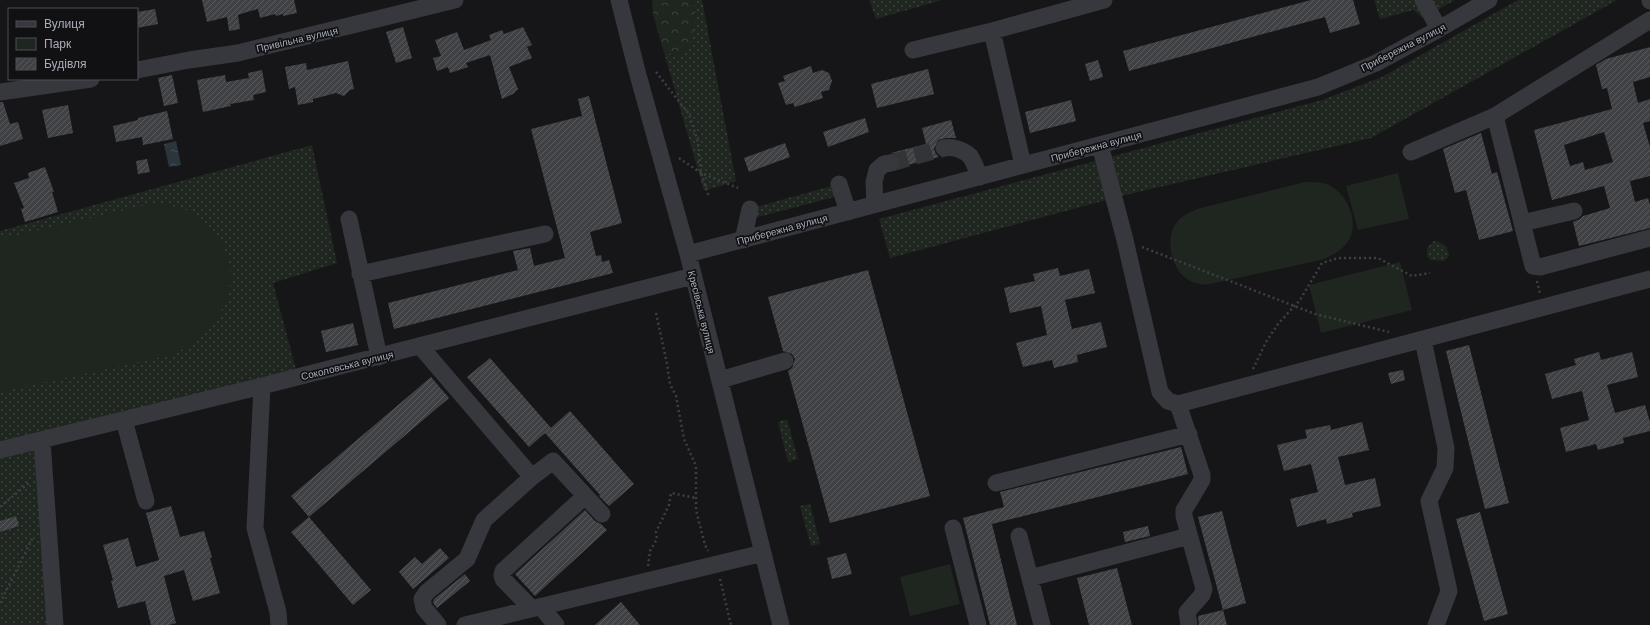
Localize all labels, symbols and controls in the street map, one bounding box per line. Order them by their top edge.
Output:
legend [8,8,138,80]
text: Вулиця [44,17,85,31]
street label: Прибережна вулиця [1359,21,1447,74]
street label: Привільна вулиця [255,25,339,54]
text: Парк [44,37,72,51]
text: Будівля [44,57,86,71]
street label: Прибережна вулиця [1050,129,1143,164]
street label: Прибережна вулиця [736,212,829,247]
street label: Кресівська вулиця [686,270,717,355]
street label: Соколовська вулиця [300,349,394,382]

